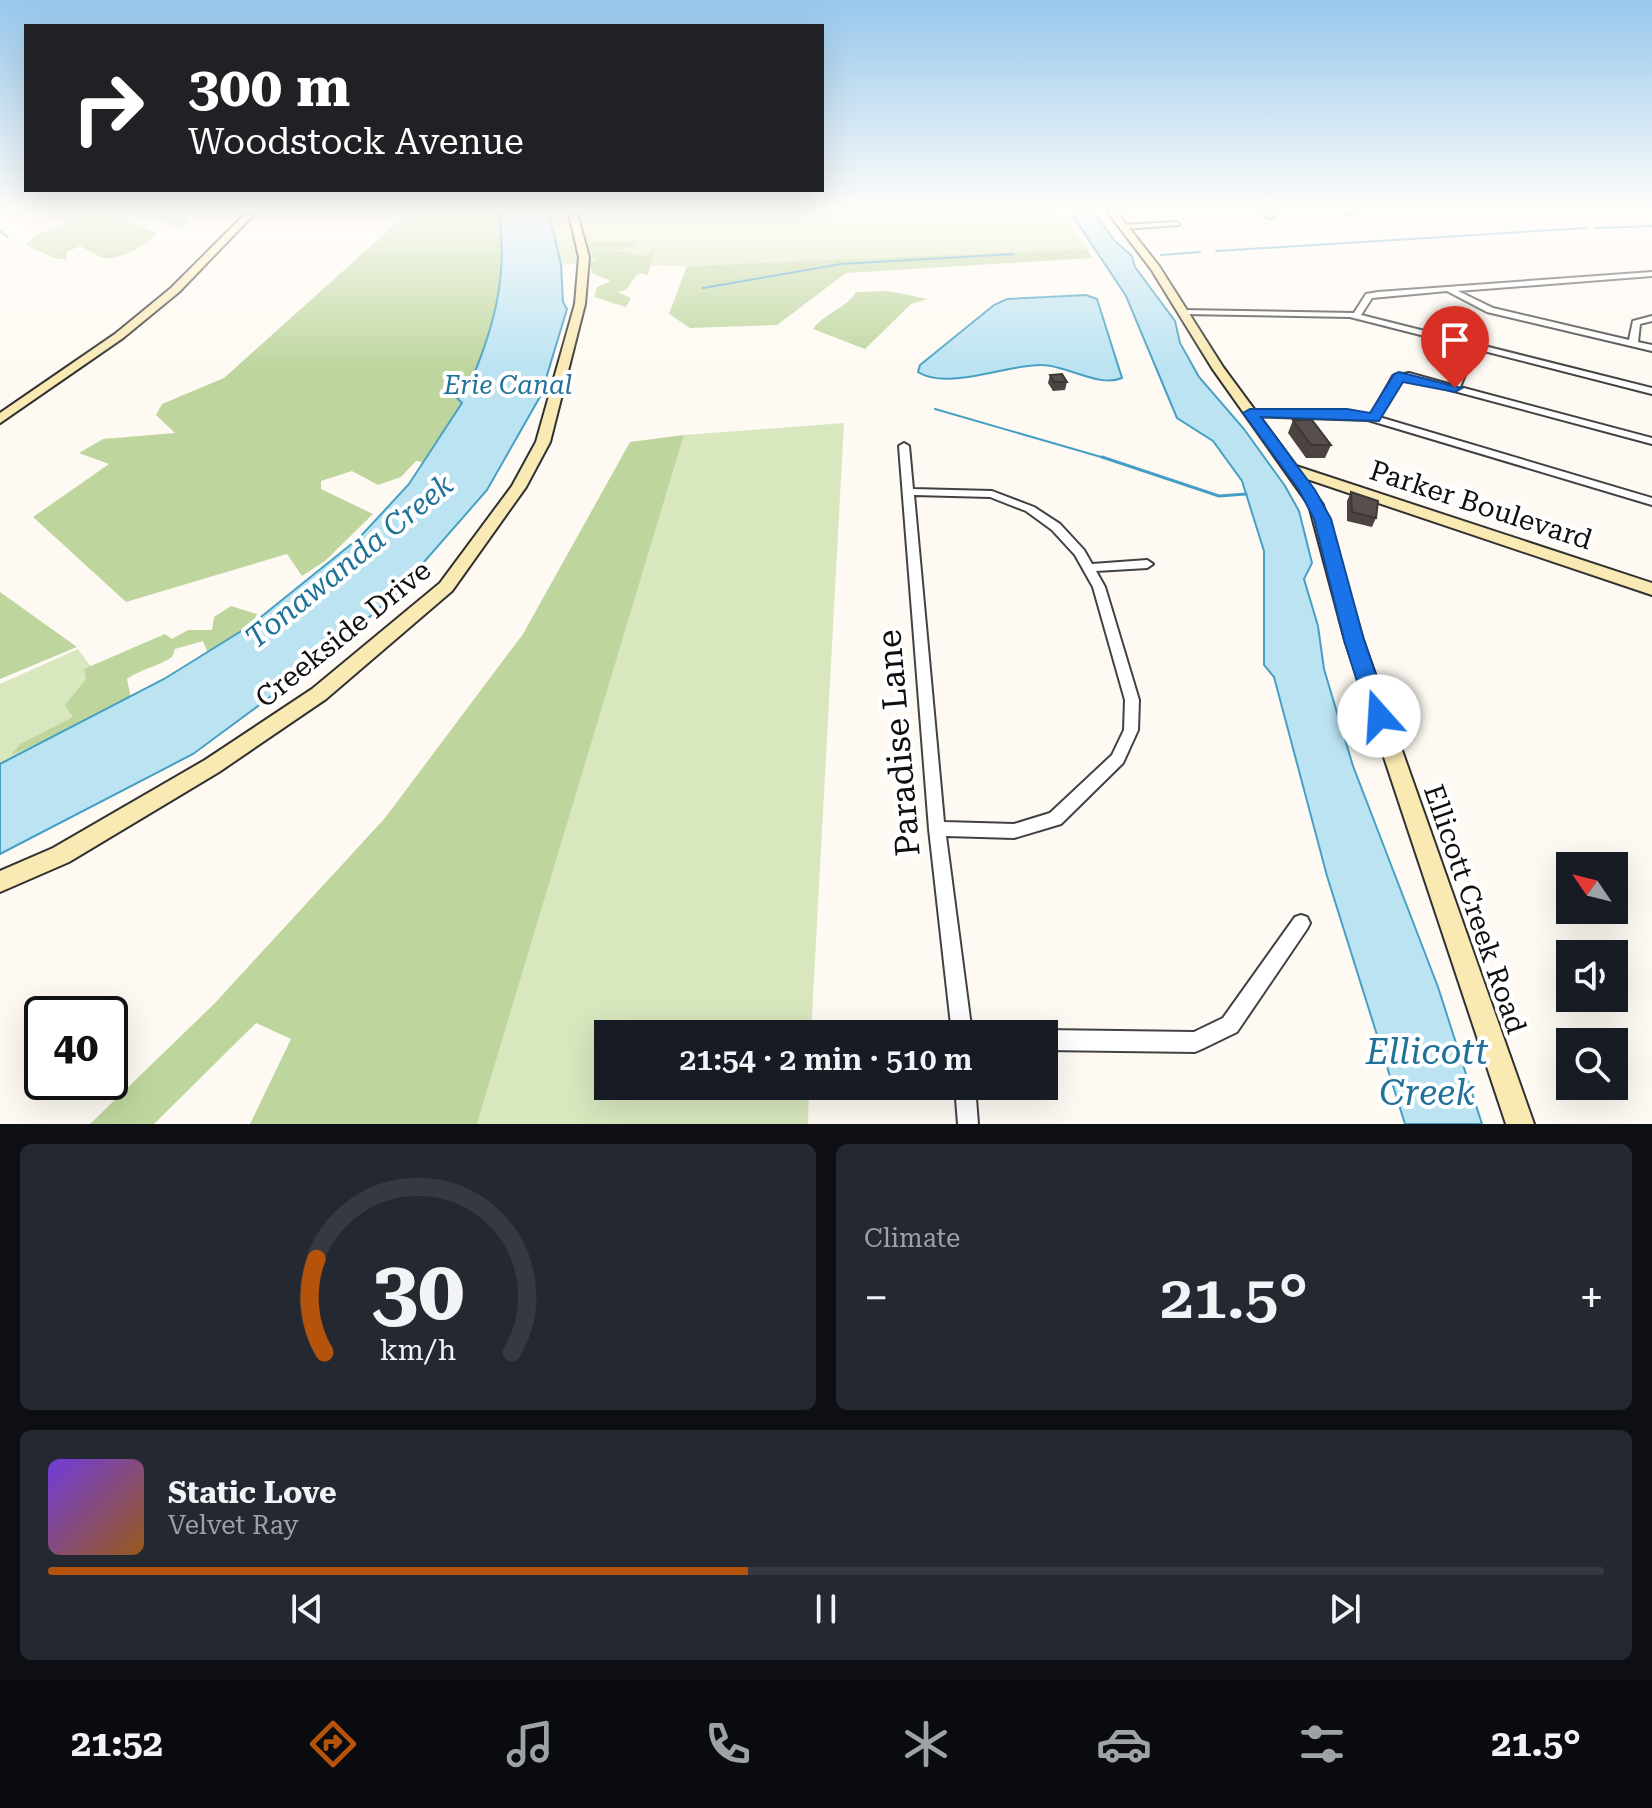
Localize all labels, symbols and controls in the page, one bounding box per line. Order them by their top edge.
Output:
text: 300 m [188,54,350,120]
icon: right [56,56,160,160]
text: Woodstock Avenue [188,121,524,163]
pin [1421,306,1489,388]
icon: arrive [1433,318,1477,362]
water label: Erie Canal [443,370,572,400]
street label: Parker Boulevard [1366,453,1597,557]
water label: Tonawanda Creek [238,466,460,655]
street label: Creekside Drive [249,553,437,715]
street label: Paradise Lane [868,628,928,858]
position arrow [1337,674,1421,758]
street label: Ellicott Creek Road [1417,780,1533,1038]
north arrow [1556,852,1628,924]
map controls [1556,852,1628,1100]
button: sound [1556,940,1628,1012]
speed limit sign: 40 [24,996,128,1100]
button: search [1556,1028,1628,1100]
water label: Ellicott Creek [1365,1031,1489,1114]
text: 21:54 · 2 min · 510 m [680,1042,972,1077]
text: Climate [864,1223,960,1253]
text: 30 [371,1242,465,1339]
text: 21.5° [1160,1262,1308,1333]
text: − [864,1272,889,1324]
text: + [1579,1272,1604,1324]
text: km/h [380,1333,456,1367]
text: Static Love [168,1475,337,1510]
text: Velvet Ray [168,1510,299,1540]
icon: previous [285,1587,329,1631]
icon: pause [804,1587,848,1631]
icon: next [1323,1587,1367,1631]
icon: directions [305,1716,361,1772]
icon: music [502,1716,558,1772]
icon: phone [700,1716,756,1772]
icon: climate [898,1716,954,1772]
icon: car [1096,1716,1152,1772]
icon: filters [1294,1716,1350,1772]
text: 21:52 [71,1723,163,1765]
text: 21.5° [1491,1723,1581,1765]

